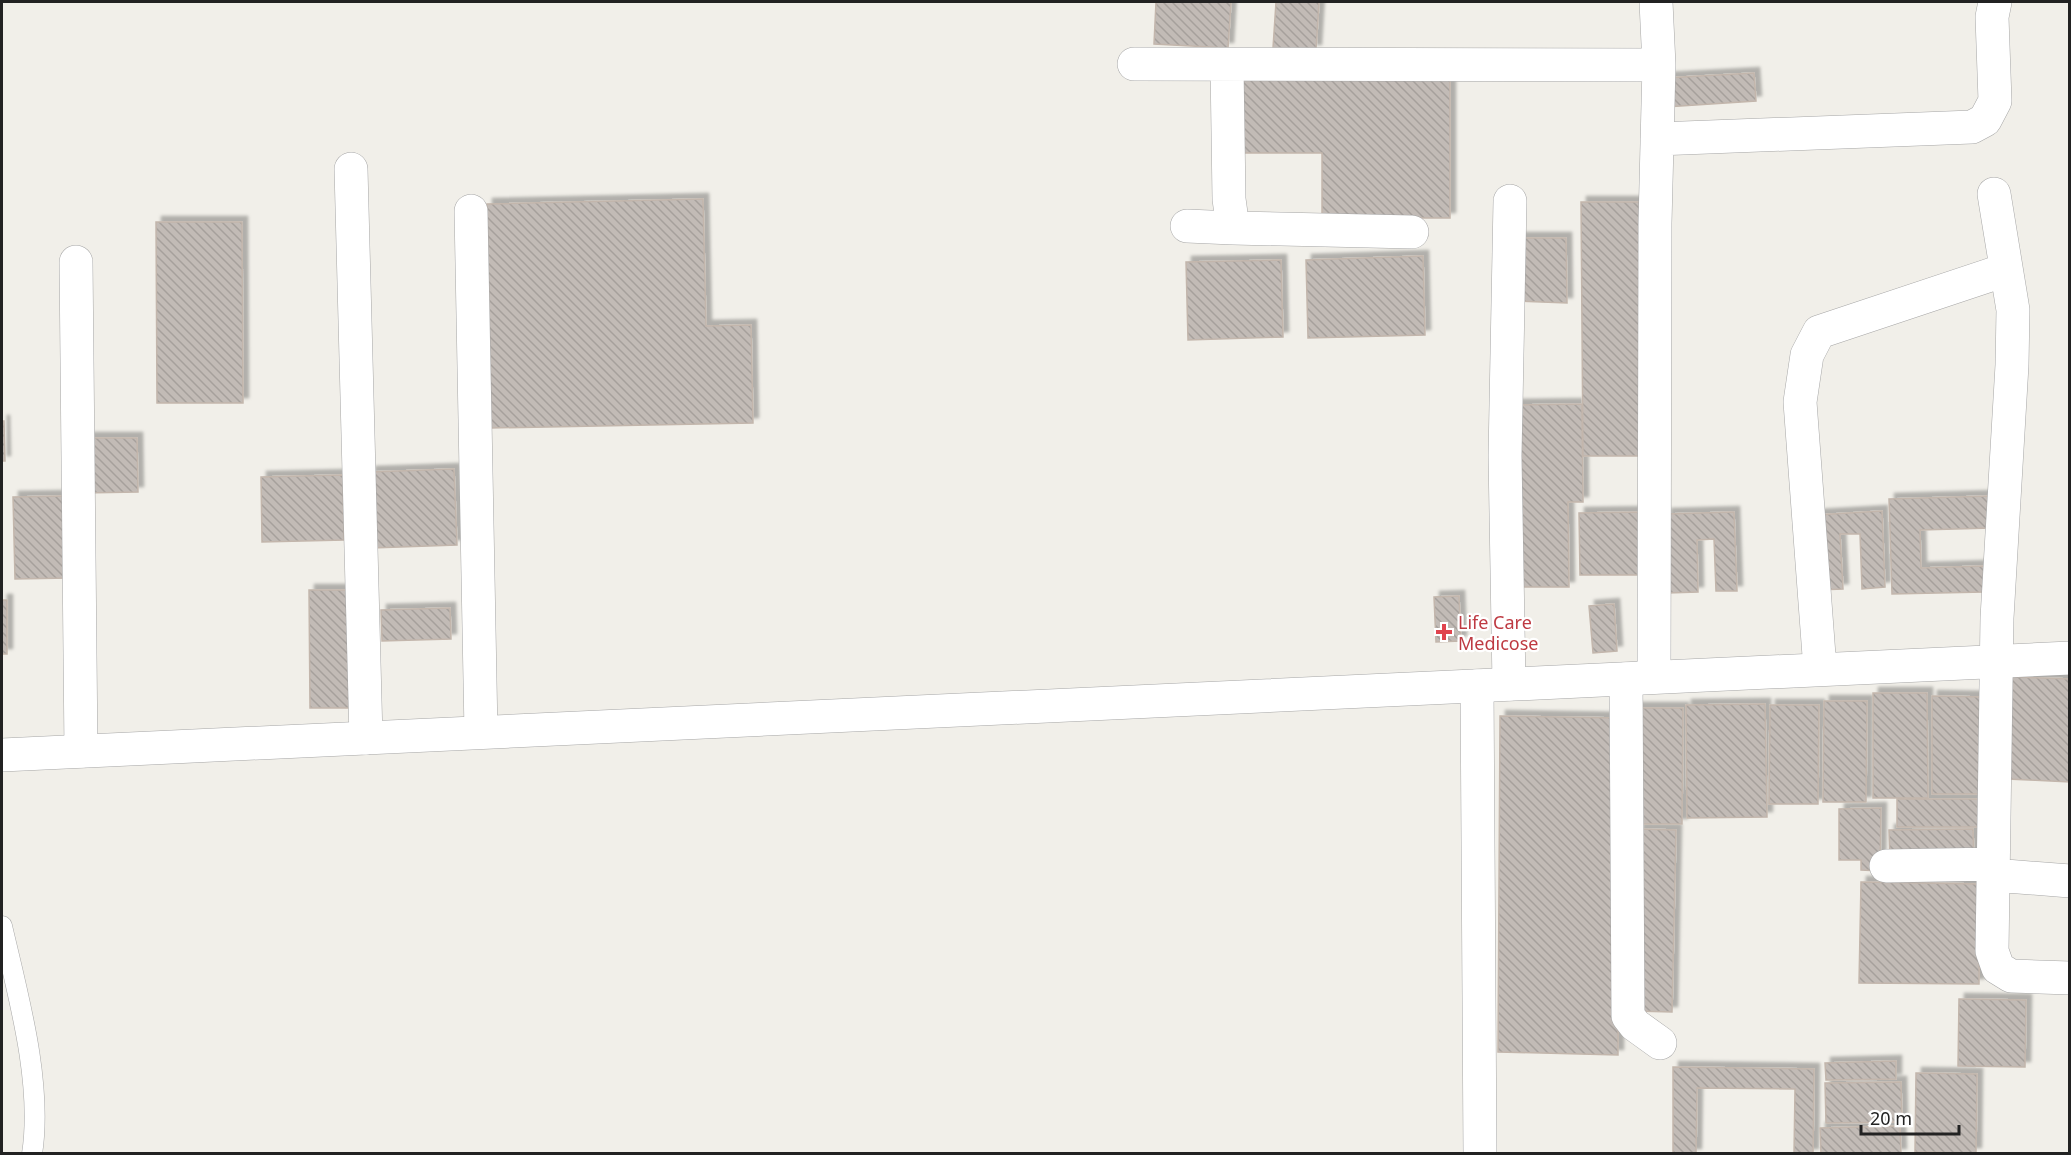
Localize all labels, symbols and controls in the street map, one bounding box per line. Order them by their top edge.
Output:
place label: Life Care Medicose [1458,610,1539,655]
marker: Life Care Medicose [1435,623,1453,641]
scale bar [1861,1098,1958,1136]
text: 20 m [1870,1106,1912,1130]

